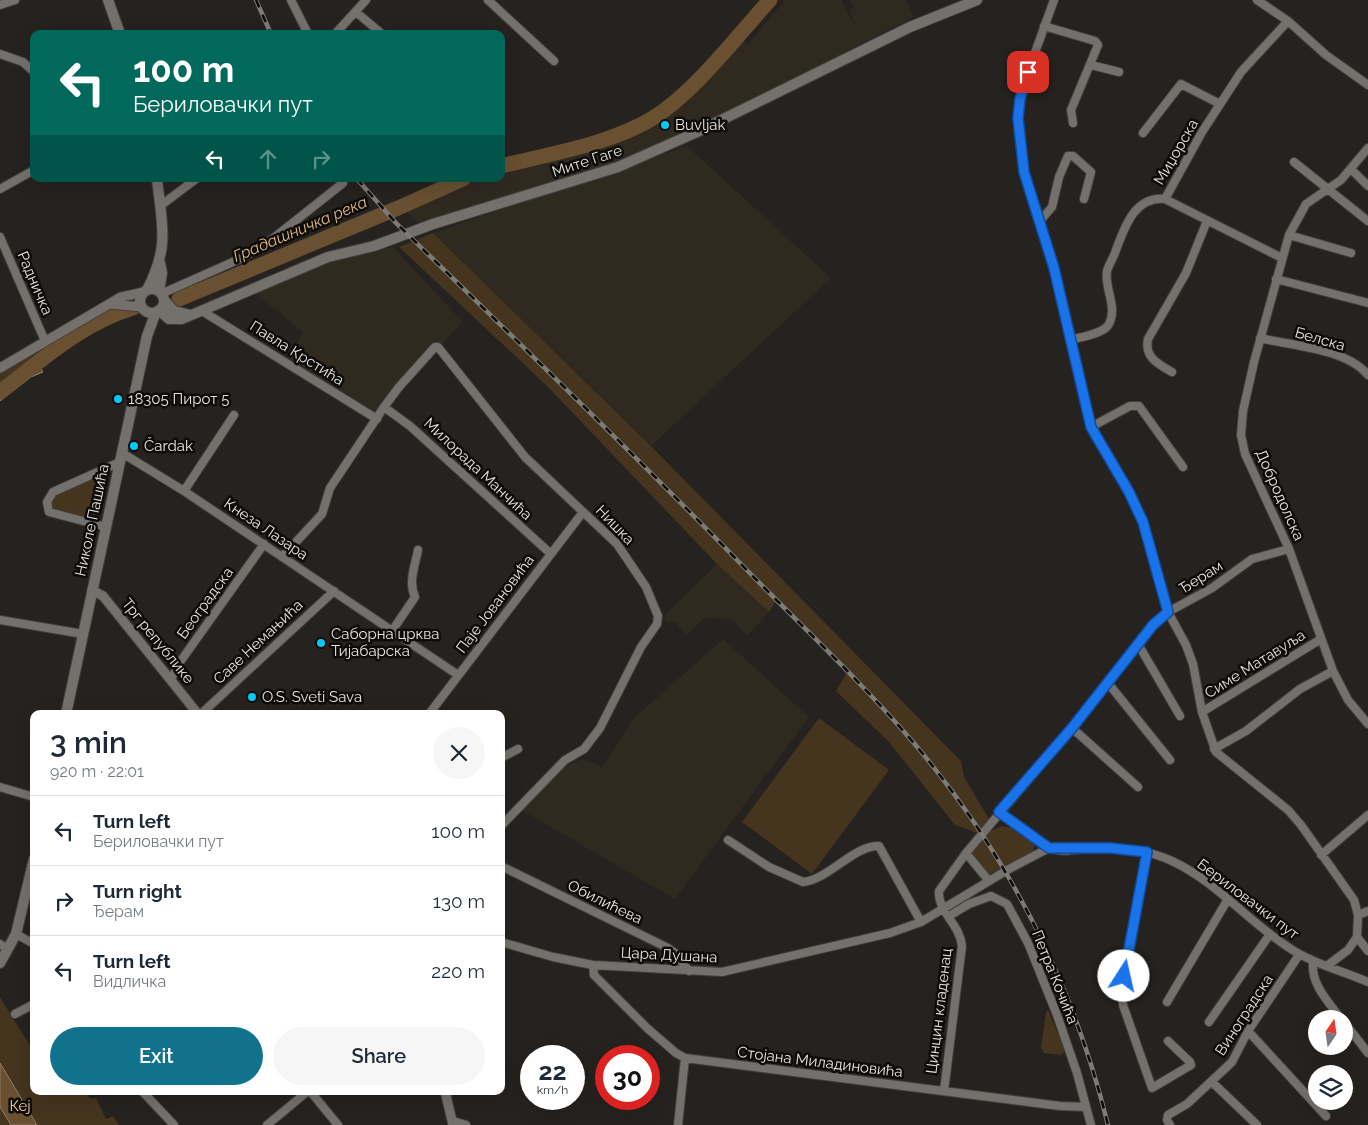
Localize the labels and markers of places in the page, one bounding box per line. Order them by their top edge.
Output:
pin [1007,51,1049,93]
place label: Buvljak [675,116,726,134]
marker: Buvljak [659,119,671,131]
place label: 18305 Пирот 5 [128,390,229,408]
marker: 18305 Пирот 5 [112,393,124,405]
place label: Čardak [144,436,193,455]
marker: Čardak [128,440,140,452]
place label: Саборна црква Тијабарска [331,625,439,660]
marker: Саборна црква Тијабарска [315,637,327,649]
place label: O.S. Sveti Sava [262,688,362,706]
marker: O.S. Sveti Sava [246,691,258,703]

